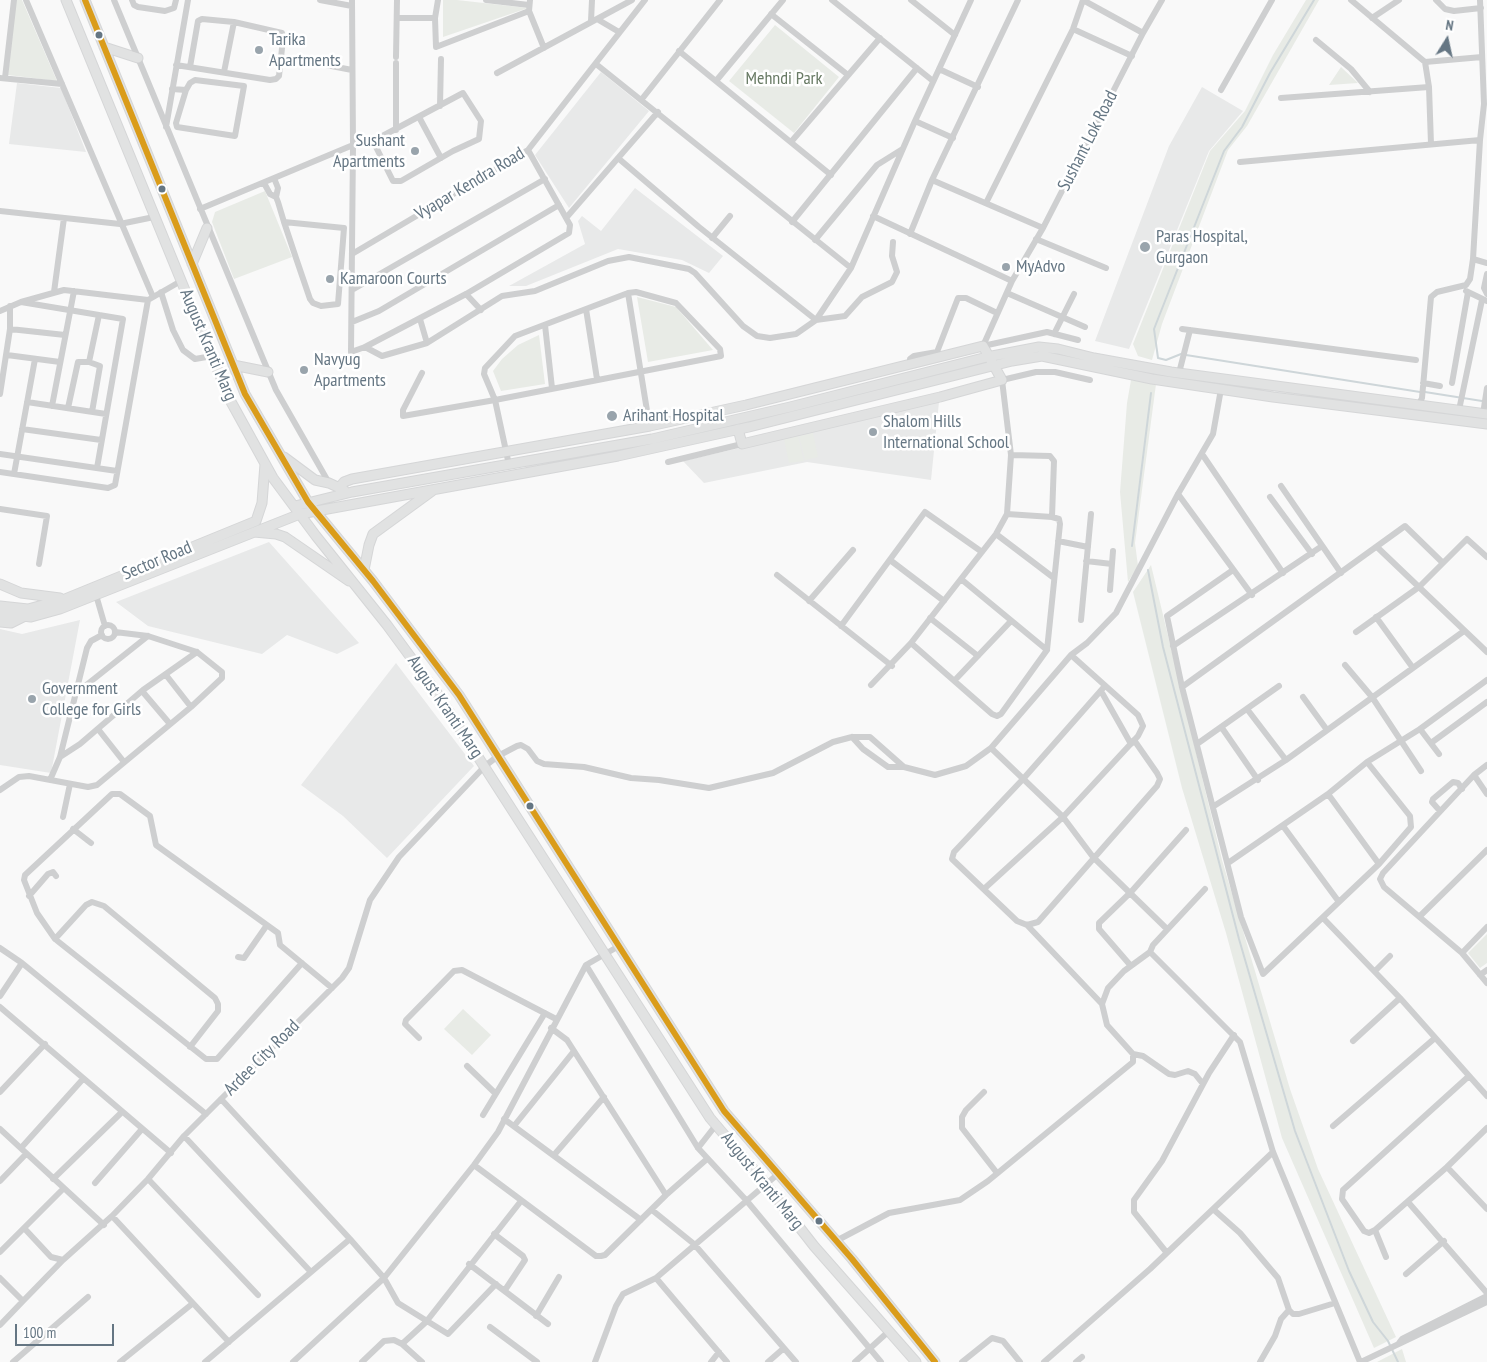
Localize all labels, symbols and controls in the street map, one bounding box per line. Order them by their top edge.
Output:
north arrow [1422,15,1472,65]
text: N [1444,16,1455,35]
place label: Tarika Apartments [269,29,341,72]
unlabelled marker [94,30,104,40]
marker: Tarika Apartments [253,44,265,56]
park label: Mehndi Park [746,68,822,90]
street label: Sushant Lok Road [1054,87,1122,195]
place label: Sushant Apartments [333,130,405,172]
street label: Vyapar Kendra Road [411,143,529,225]
marker: Sushant Apartments [409,145,421,157]
unlabelled marker [157,184,167,194]
place label: Paras Hospital, Gurgaon [1156,226,1248,268]
marker: Paras Hospital, Gurgaon [1138,240,1152,254]
place label: MyAdvo [1016,256,1065,278]
marker: MyAdvo [1000,261,1012,273]
place label: Kamaroon Courts [340,268,447,290]
marker: Kamaroon Courts [324,273,336,285]
street label: August Kranti Marg [175,286,241,404]
place label: Navyug Apartments [314,349,386,392]
marker: Navyug Apartments [298,364,310,376]
place label: Arihant Hospital [623,405,724,427]
marker: Arihant Hospital [605,409,619,423]
place label: Shalom Hills International School [883,411,1009,454]
marker: Shalom Hills International School [867,426,879,438]
street label: Sector Road [119,537,195,585]
street label: August Kranti Marg [403,651,487,763]
place label: Government College for Girls [42,678,141,721]
marker: Government College for Girls [26,693,38,705]
unlabelled marker [525,801,535,811]
street label: Ardee City Road [220,1016,304,1100]
street label: August Kranti Marg [716,1128,808,1234]
unlabelled marker [814,1216,824,1226]
scale bar [18,1314,116,1346]
text: 100 m [23,1323,56,1342]

